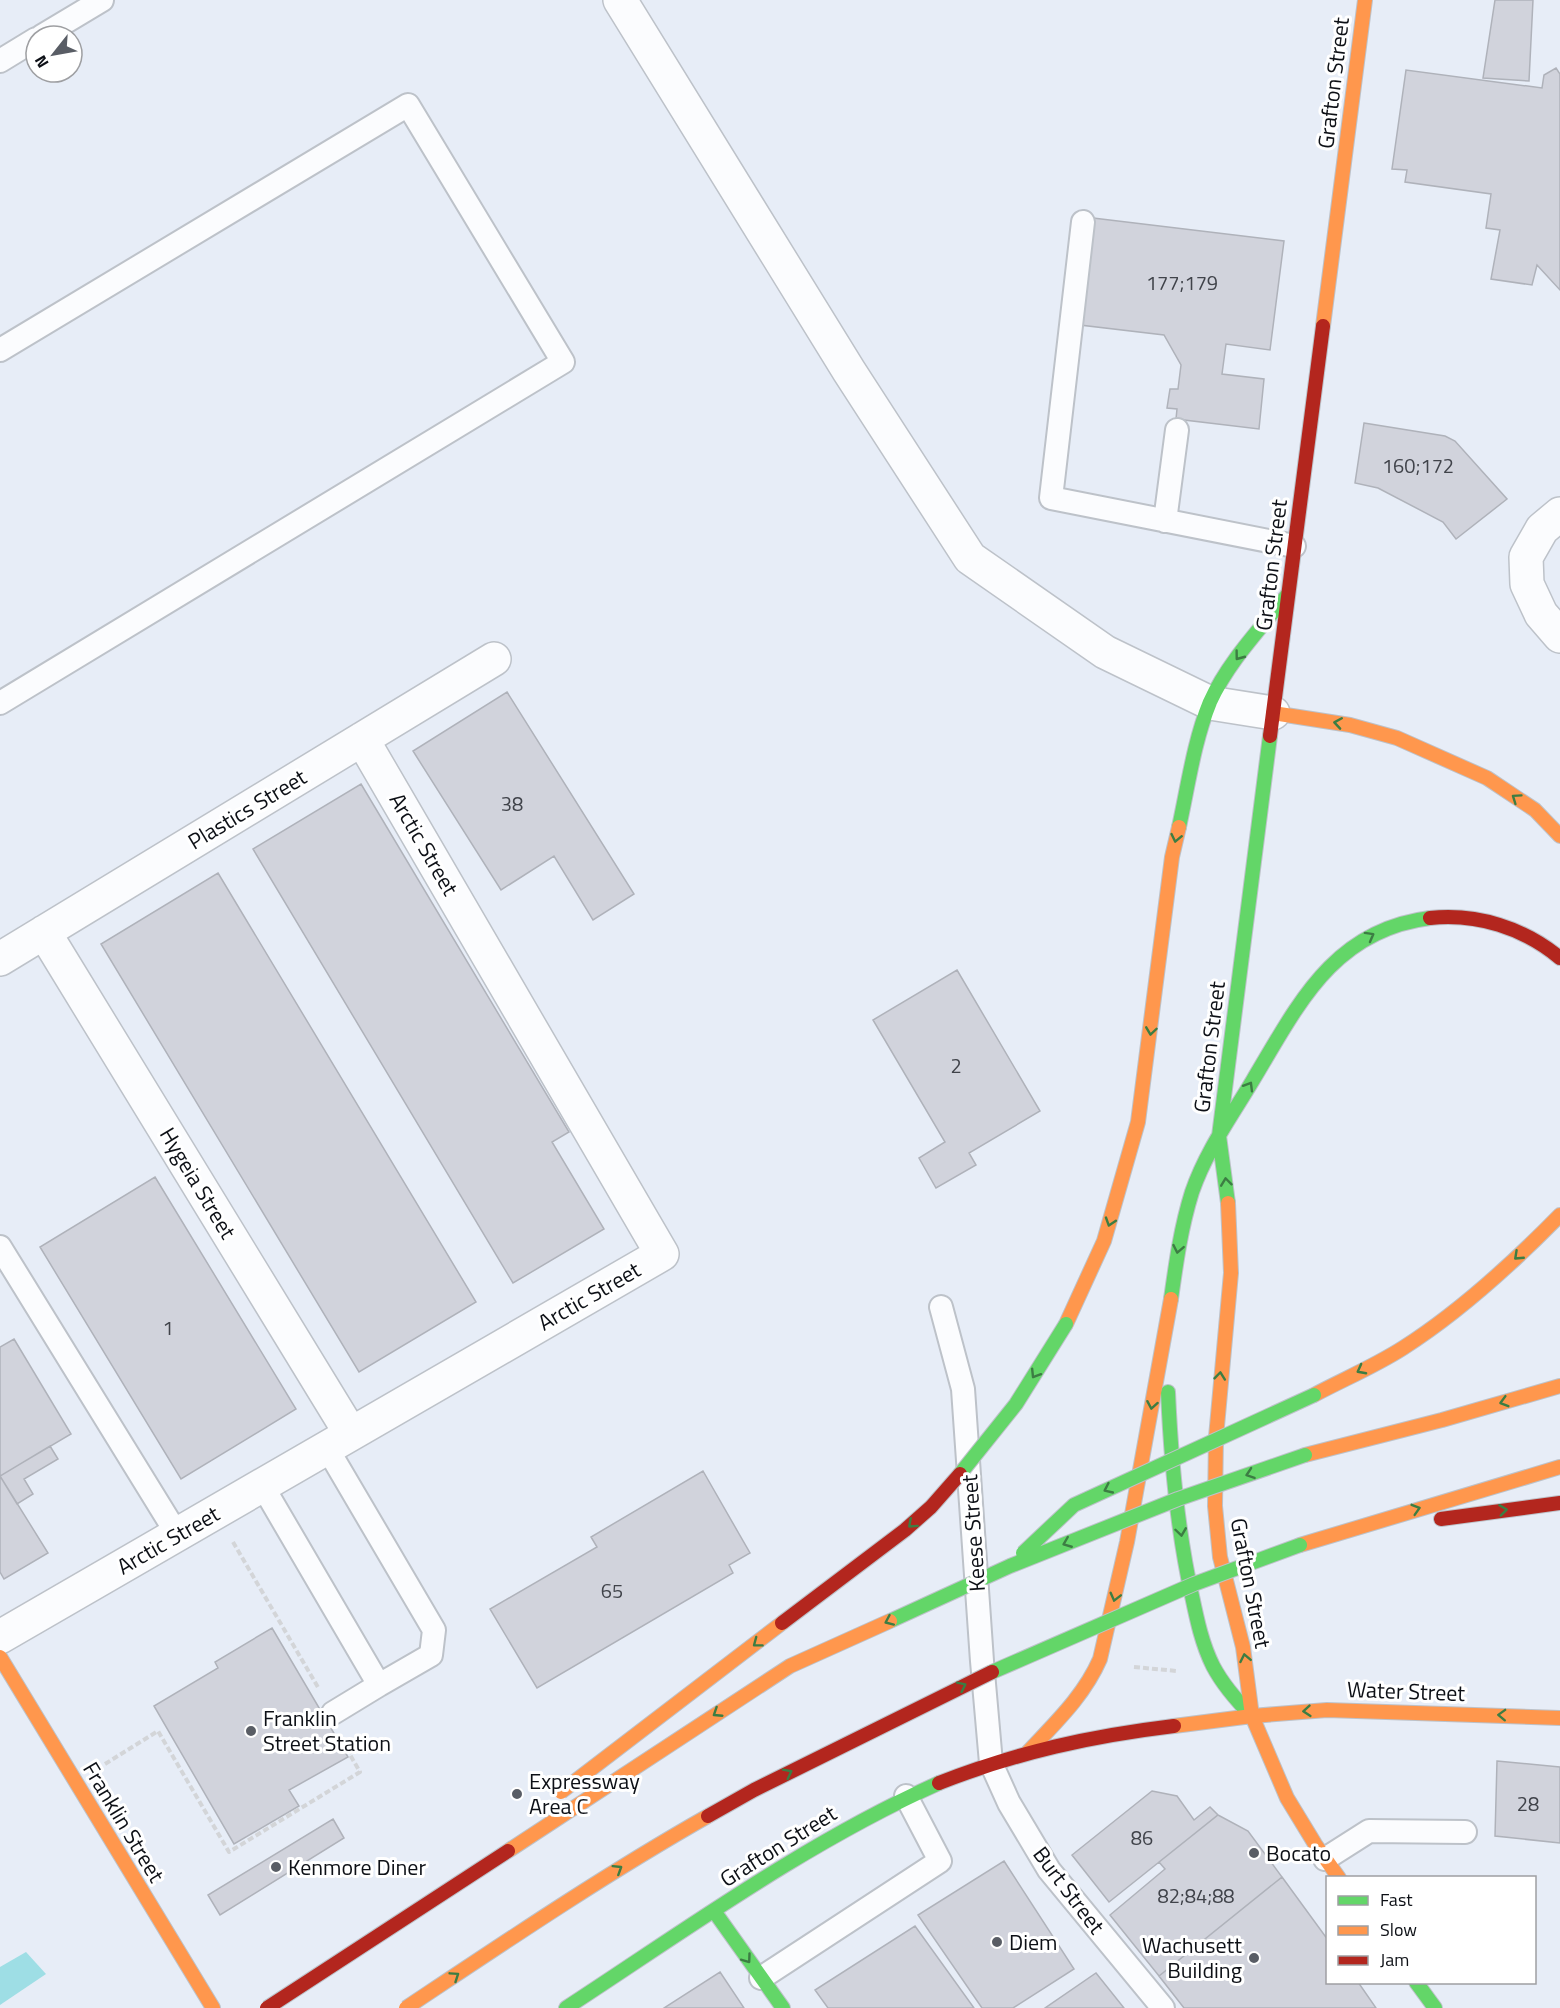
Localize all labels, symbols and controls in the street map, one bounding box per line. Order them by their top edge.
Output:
street label: Grafton Street [1308,15,1358,151]
north arrow [24,24,84,84]
text: N [28,51,54,73]
house number: 177;179 [1146,267,1218,298]
house number: 160;172 [1382,450,1454,481]
street label: Grafton Street [1246,497,1296,633]
one-way arrow [1235,649,1246,660]
one-way arrow [1333,718,1343,730]
street label: Plastics Street [181,760,313,858]
street label: Arctic Street [381,786,467,902]
house number: 38 [501,788,523,819]
one-way arrow [1512,794,1523,805]
one-way arrow [1171,833,1184,843]
one-way arrow [1364,932,1374,943]
street label: Grafton Street [1184,979,1234,1115]
one-way arrow [1145,1027,1157,1036]
house number: 2 [950,1050,962,1081]
one-way arrow [1242,1082,1254,1092]
street label: Hygeia Street [151,1121,245,1246]
one-way arrow [1220,1178,1233,1187]
one-way arrow [1105,1216,1117,1227]
one-way arrow [1172,1244,1185,1254]
one-way arrow [1515,1249,1525,1260]
street label: Arctic Street [531,1253,647,1339]
house number: 1 [162,1312,174,1343]
one-way arrow [1357,1363,1368,1374]
one-way arrow [1030,1368,1042,1378]
one-way arrow [1213,1372,1226,1381]
one-way arrow [1499,1395,1510,1407]
one-way arrow [1147,1401,1159,1410]
one-way arrow [1245,1467,1256,1479]
street label: Keese Street [952,1473,994,1593]
one-way arrow [1104,1482,1115,1494]
street label: Arctic Street [110,1497,226,1583]
one-way arrow [1410,1504,1421,1516]
one-way arrow [1498,1504,1507,1517]
street label: Grafton Street [1222,1515,1280,1651]
one-way arrow [908,1517,919,1528]
one-way arrow [1174,1527,1186,1536]
one-way arrow [1063,1536,1074,1548]
house number: 65 [601,1575,623,1606]
one-way arrow [1110,1591,1123,1601]
one-way arrow [884,1614,895,1626]
one-way arrow [752,1635,763,1646]
one-way arrow [1239,1653,1252,1663]
street label: Water Street [1346,1672,1466,1710]
one-way arrow [956,1681,967,1693]
place label: Franklin Street Station [263,1701,391,1760]
one-way arrow [1302,1704,1311,1717]
one-way arrow [713,1706,724,1717]
one-way arrow [1497,1709,1506,1721]
marker: Franklin Street Station [244,1724,258,1738]
street label: Franklin Street [75,1755,174,1889]
place label: Expressway Area C [529,1764,640,1823]
one-way arrow [782,1769,792,1780]
marker: Expressway Area C [510,1787,524,1801]
house number: 28 [1517,1788,1539,1819]
street label: Grafton Street [713,1796,843,1895]
house number: 86 [1131,1822,1153,1853]
place label: Bocato [1266,1836,1331,1870]
street label: Burt Street [1025,1839,1113,1941]
marker: Bocato [1247,1846,1261,1860]
place label: Kenmore Diner [288,1850,426,1884]
marker: Kenmore Diner [269,1860,283,1874]
one-way arrow [612,1864,622,1876]
legend [1326,1876,1536,1984]
house number: 82;84;88 [1157,1880,1235,1911]
text: Fast [1380,1886,1413,1913]
text: Slow [1380,1916,1417,1943]
place label: Diem [1009,1925,1058,1959]
place label: Wachusett Building [1142,1928,1242,1987]
marker: Diem [990,1935,1004,1949]
text: Jam [1380,1946,1409,1973]
marker: Wachusett Building [1247,1951,1261,1965]
one-way arrow [740,1952,751,1963]
one-way arrow [449,1971,459,1983]

